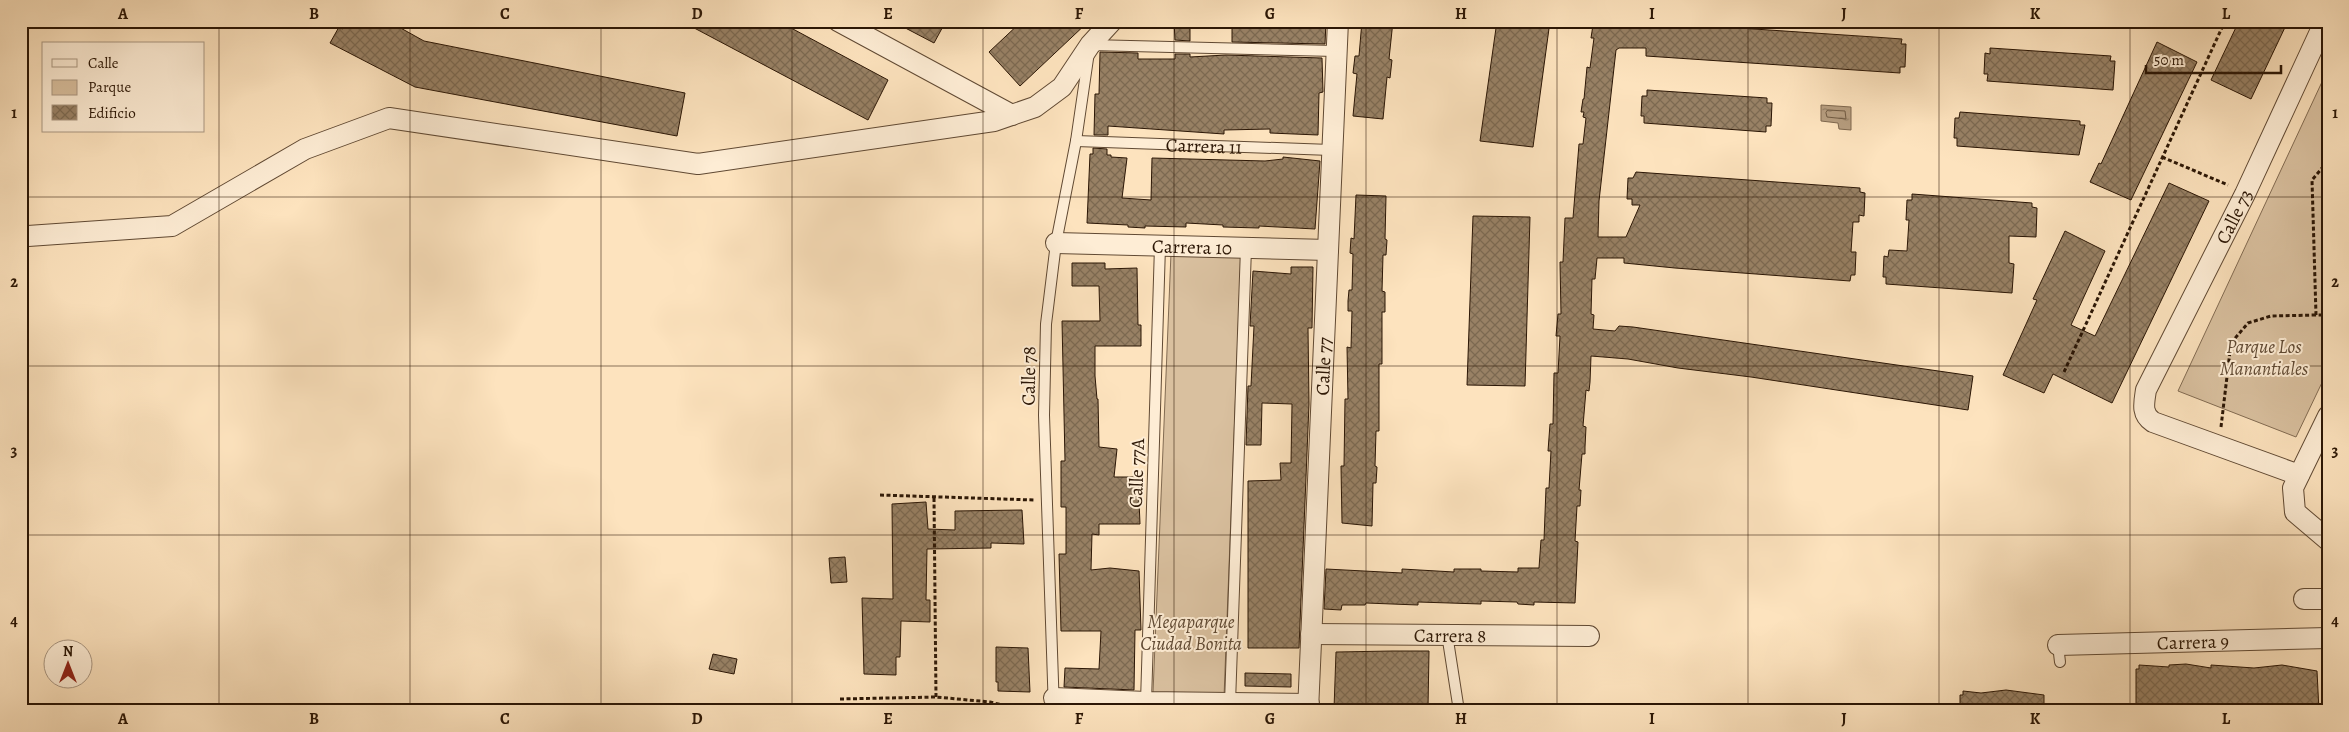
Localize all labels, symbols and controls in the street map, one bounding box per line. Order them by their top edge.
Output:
text: A [117,3,129,25]
text: B [309,3,319,25]
text: C [500,3,510,25]
text: D [691,3,703,25]
text: E [883,3,893,25]
text: F [1075,3,1084,25]
text: G [1265,3,1275,25]
text: H [1455,3,1467,25]
text: I [1649,3,1655,25]
text: J [1841,3,1847,25]
text: K [2030,3,2041,25]
text: L [2222,3,2231,25]
legend [42,42,205,132]
scale bar [2146,42,2282,74]
text: 50 m [2154,50,2184,70]
text: Calle [88,53,119,73]
text: Parque [88,77,131,97]
text: 1 [11,102,17,124]
text: 1 [2332,102,2338,124]
text: Edificio [88,103,136,123]
street label: Carrera 11 [1165,132,1243,161]
street label: Calle 73 [2210,185,2259,249]
street label: Carrera 10 [1152,233,1232,262]
text: 2 [10,271,18,293]
text: 2 [2331,271,2339,293]
park label: Parque Los Manantiales [2220,334,2309,382]
street label: Calle 77 [1310,337,1338,396]
street label: Calle 78 [1015,346,1043,406]
street label: Calle 77A [1123,437,1151,508]
text: 3 [11,440,18,462]
text: 3 [2332,440,2339,462]
park label: Megaparque Ciudad Bonita [1140,609,1242,657]
text: 4 [10,610,18,632]
text: 4 [2331,610,2339,632]
street label: Carrera 8 [1414,623,1486,649]
street label: Carrera 9 [2157,629,2229,656]
north arrow [42,640,92,690]
text: N [63,642,73,661]
text: A [117,708,129,730]
text: B [309,708,319,730]
text: C [500,708,510,730]
text: D [691,708,703,730]
text: E [883,708,893,730]
text: F [1075,708,1084,730]
text: G [1265,708,1275,730]
text: H [1455,708,1467,730]
text: I [1649,708,1655,730]
text: J [1841,708,1847,730]
text: K [2030,708,2041,730]
text: L [2222,708,2231,730]

